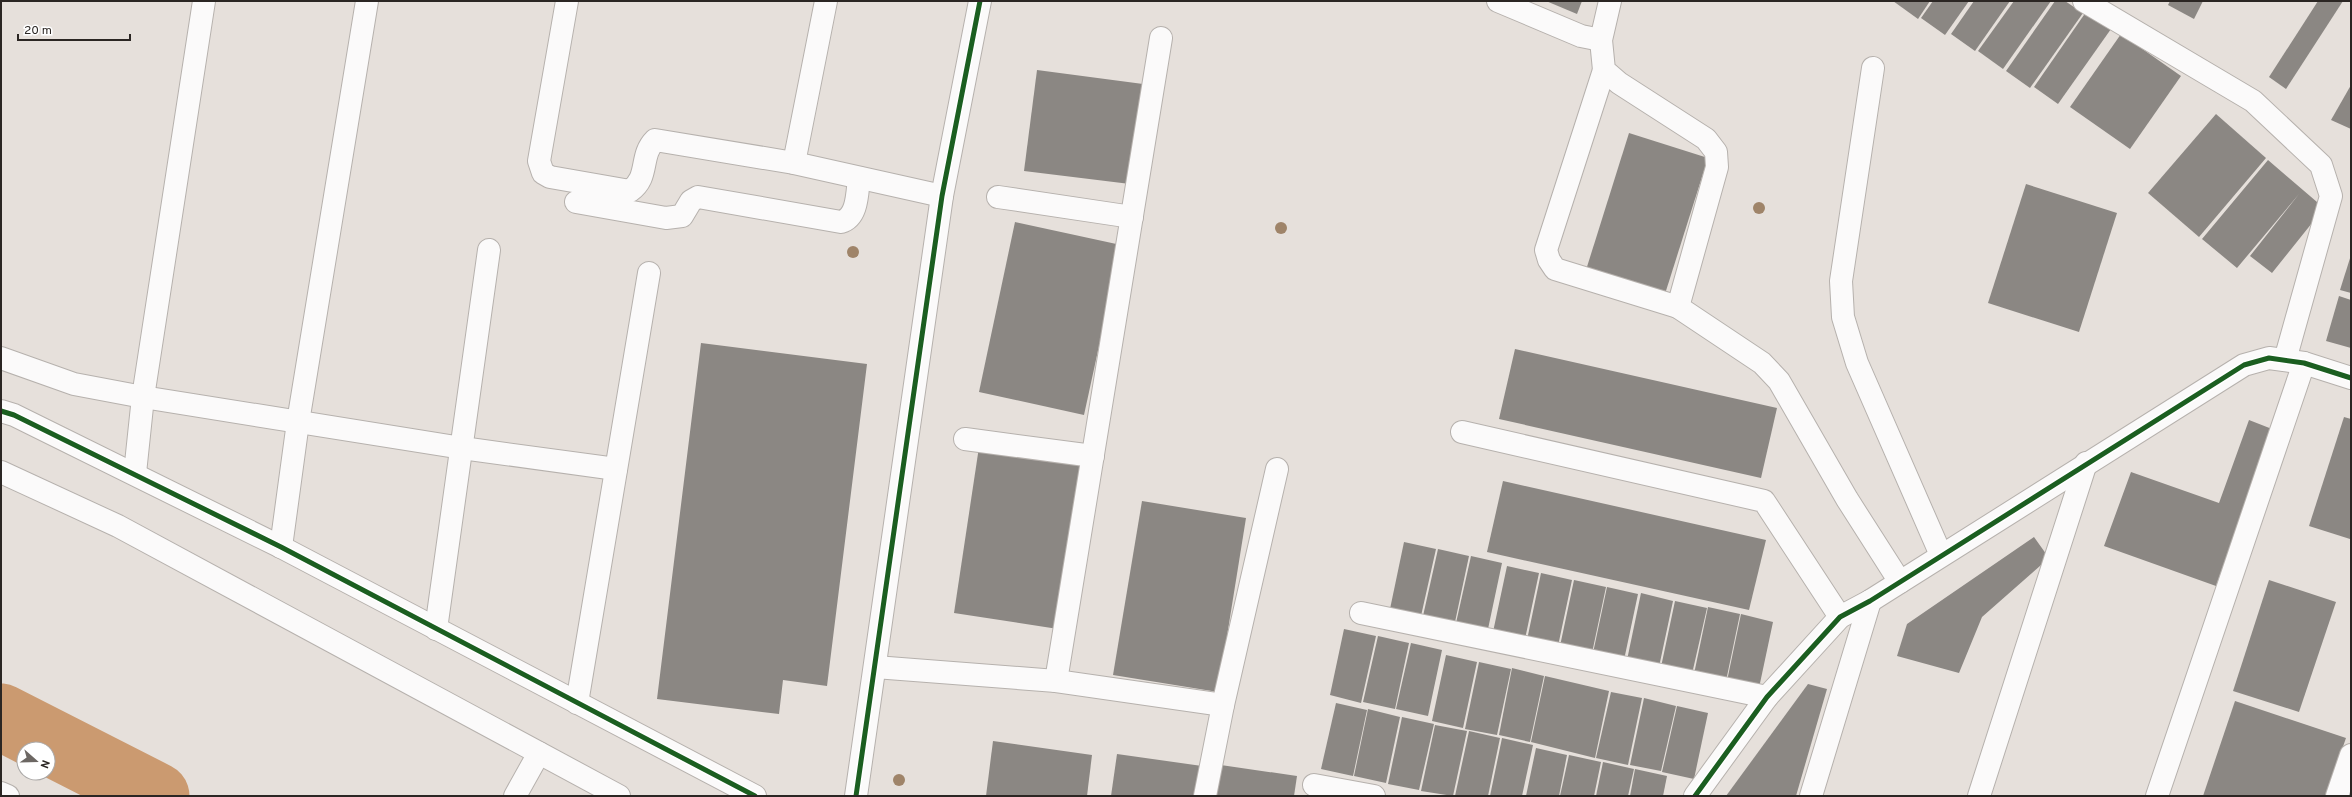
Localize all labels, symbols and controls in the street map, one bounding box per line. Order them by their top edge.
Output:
scale bar [18,16,130,42]
text: 20 m [24,23,52,39]
north arrow [16,741,56,781]
text: N [37,758,52,770]

